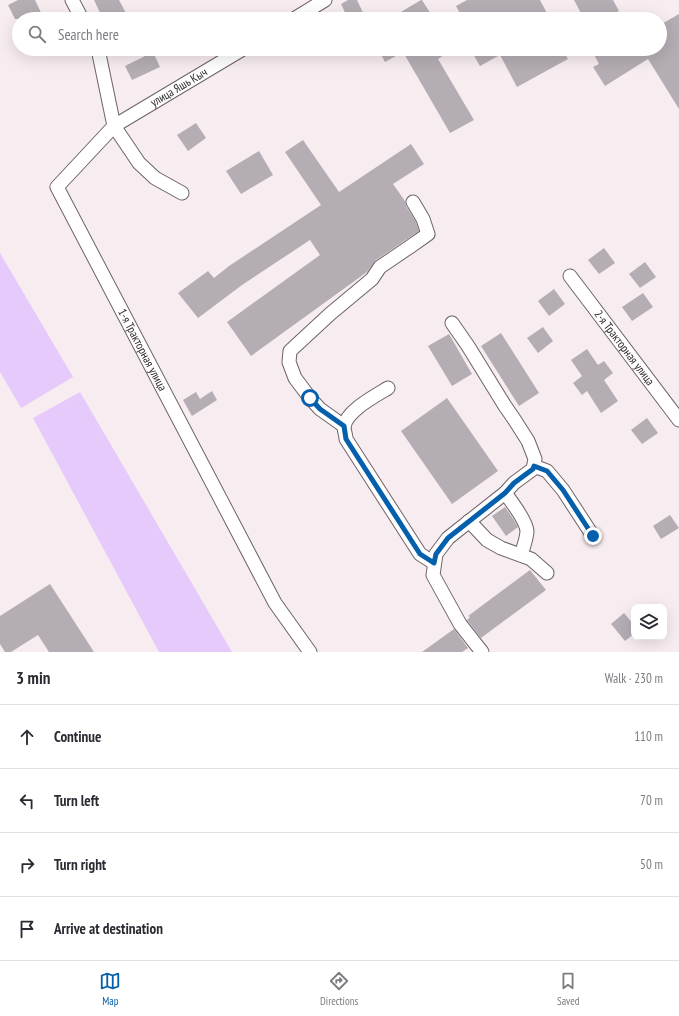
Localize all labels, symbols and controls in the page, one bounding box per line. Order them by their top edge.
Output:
search box [12,12,667,56]
icon: search [26,23,48,45]
text: Search here [58,25,119,44]
street label: улица Яшь Кыч [147,64,210,110]
street label: 1-я Тракторная улица [115,306,171,393]
street label: 2-я Тракторная улица [591,307,658,388]
route start [301,389,319,407]
route end [584,527,602,545]
map controls [631,604,667,640]
button: layers [631,604,667,640]
text: 3 min [16,667,50,689]
text: Walk · 230 m [605,670,663,687]
icon: ahead [16,726,38,748]
text: Continue [54,727,101,746]
text: 110 m [634,728,663,745]
icon: left [16,790,38,812]
text: Turn left [54,791,99,810]
text: 70 m [640,792,663,809]
icon: right [16,854,38,876]
text: Turn right [54,855,106,874]
text: 50 m [640,856,663,873]
icon: arrive [16,918,38,940]
text: Arrive at destination [54,919,163,938]
tab: Map [99,970,121,1008]
tab: Directions [320,970,358,1008]
tab: Saved [557,970,580,1008]

